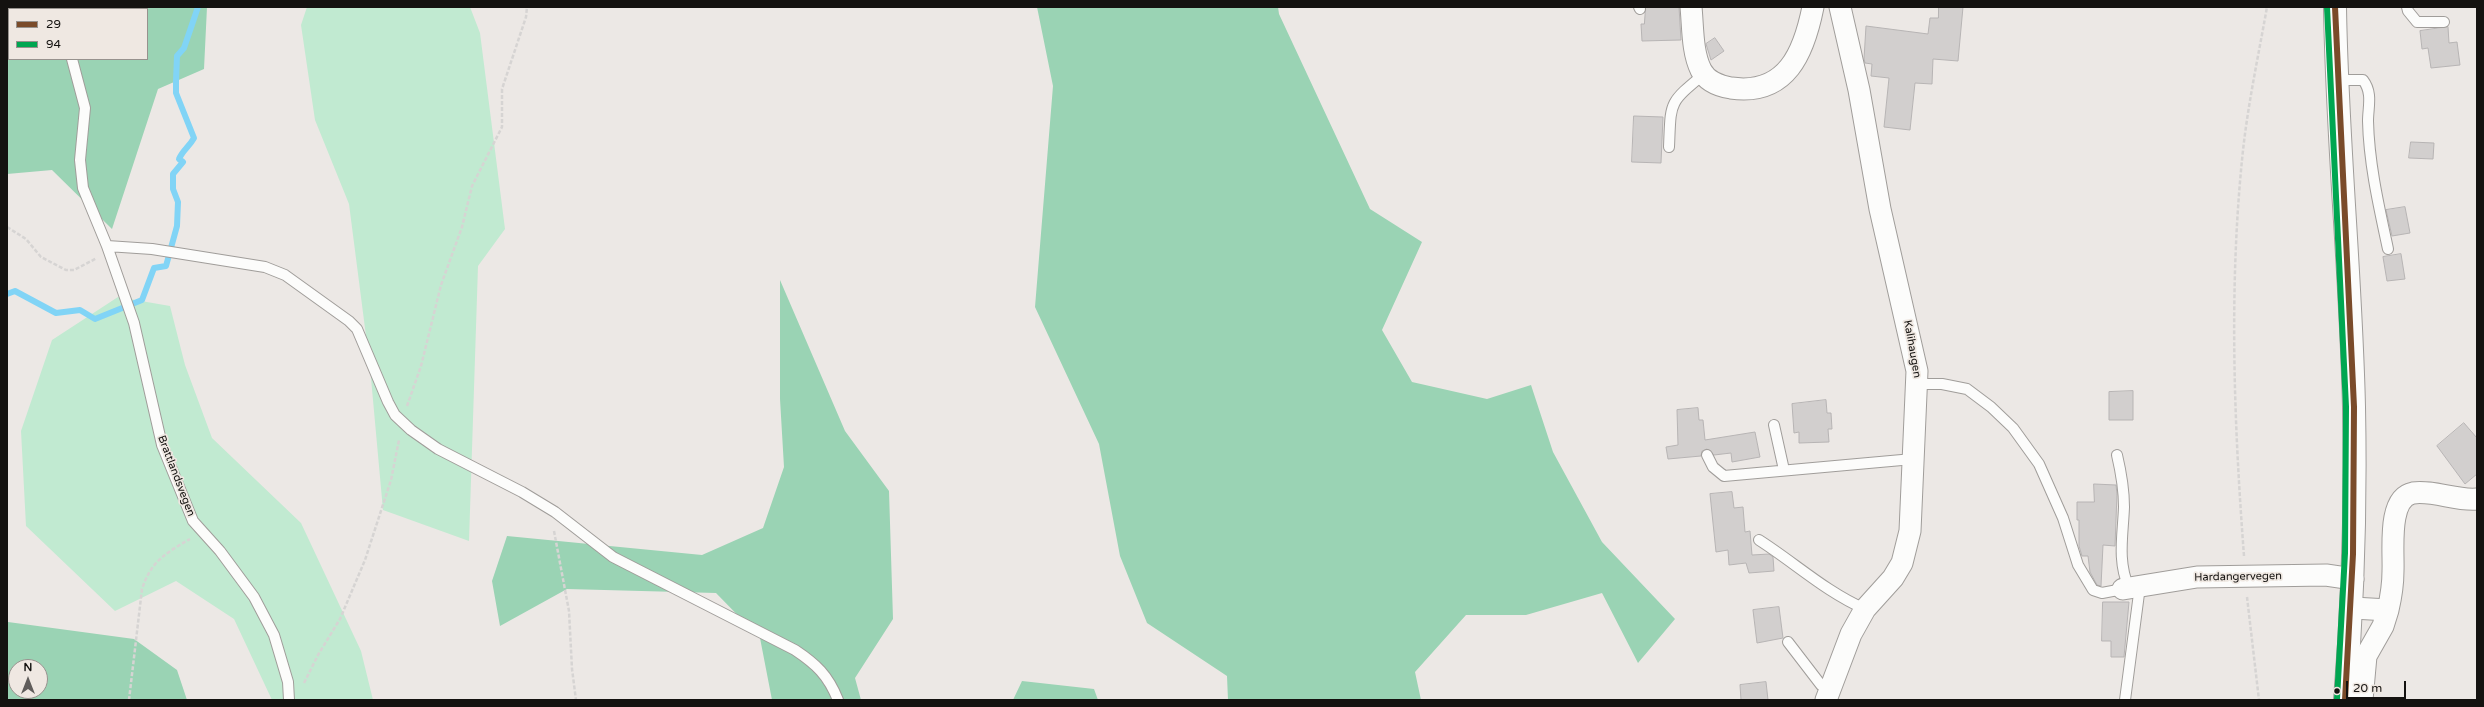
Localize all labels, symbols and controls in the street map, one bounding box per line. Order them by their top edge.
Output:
legend [8,8,148,60]
text: 29 [46,17,61,31]
text: 94 [46,37,61,51]
street label: Kalihaugen [1900,319,1924,379]
street label: Brattlandsvegen [154,434,198,518]
street label: Hardangervegen [2194,570,2282,584]
north arrow [8,659,48,699]
text: N [24,661,32,674]
scale bar [2348,673,2408,699]
text: 20 m [2353,681,2382,695]
unlabelled marker [2332,686,2342,696]

